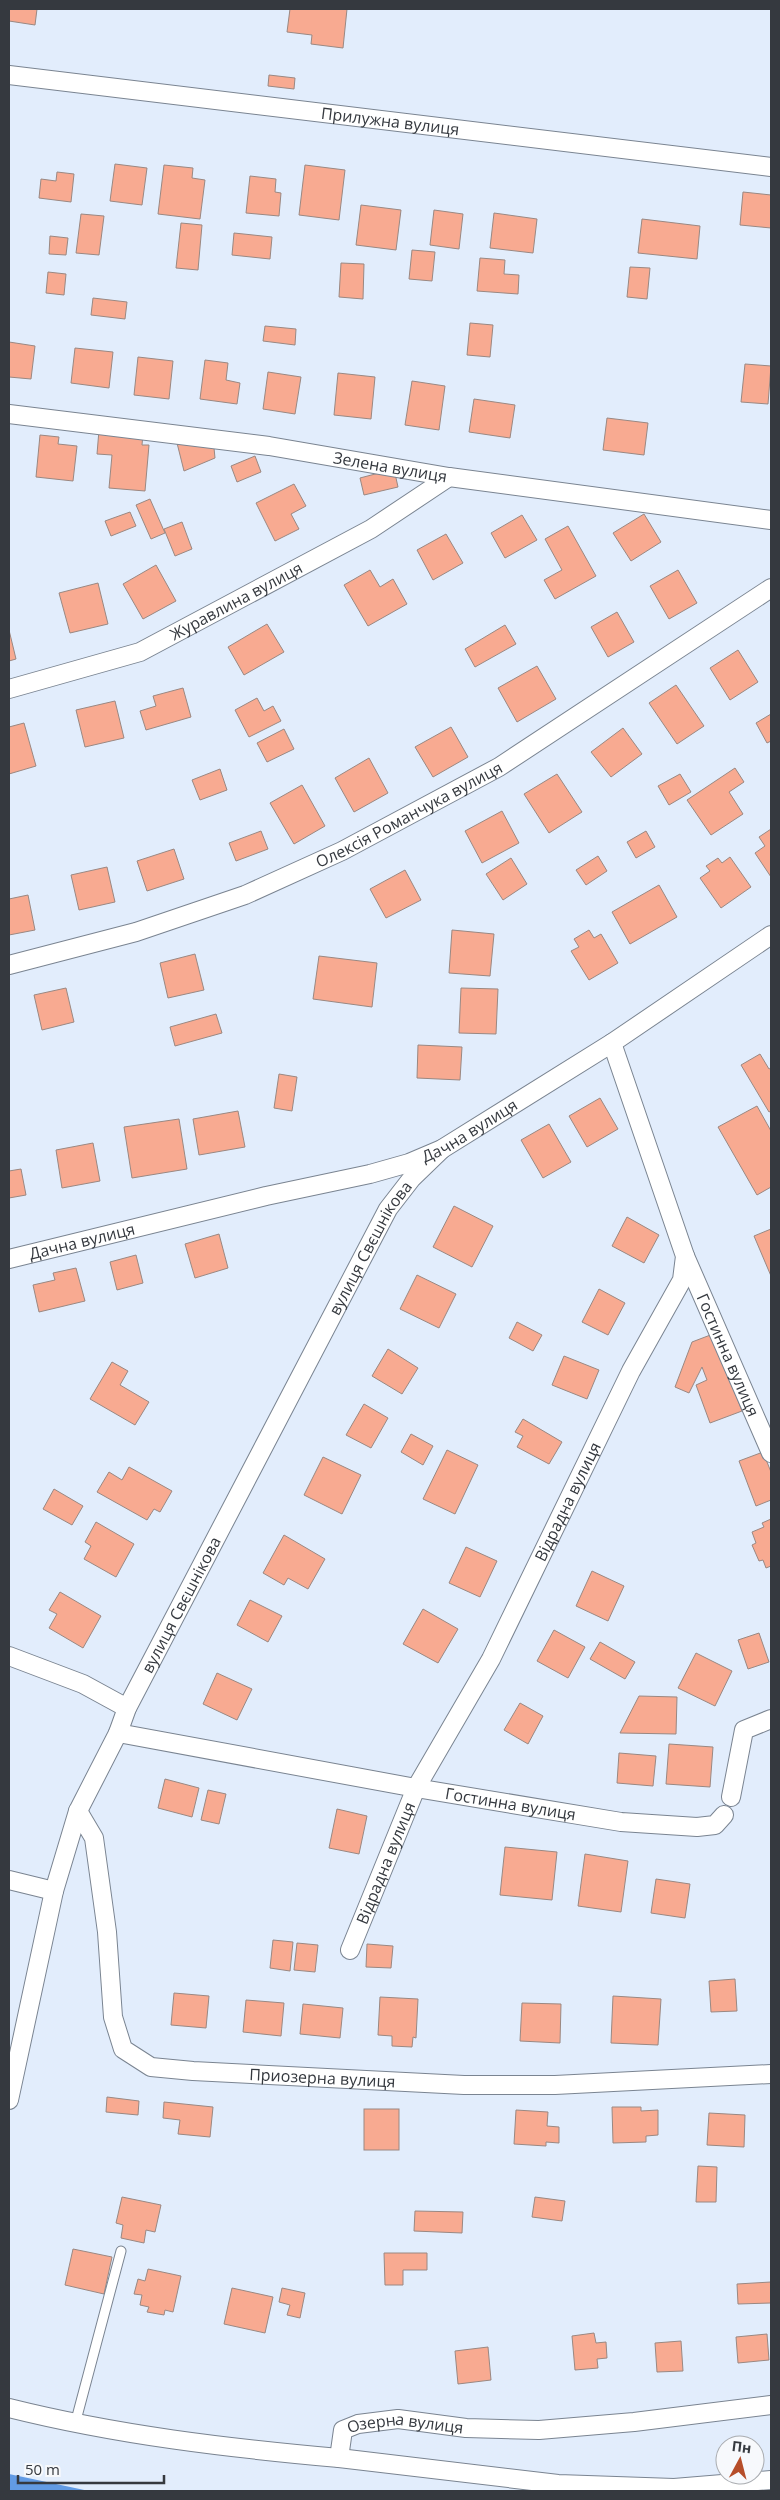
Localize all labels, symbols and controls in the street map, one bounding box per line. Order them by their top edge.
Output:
street label: Прилужна вулиця [320,102,461,140]
street label: Зелена вулиця [332,446,449,487]
street label: Журавлина вулиця [166,557,306,645]
street label: Олексія Романчука вулиця [312,756,506,873]
street label: Дачна вулиця [418,1094,521,1167]
street label: вулиця Свєшнікова [323,1176,417,1319]
street label: Дачна вулиця [27,1218,137,1265]
street label: Гостинна вулиця [692,1290,765,1420]
street label: Відрадна вулиця [529,1438,606,1565]
street label: вулиця Свєшнікова [136,1533,226,1677]
street label: Гостинна вулиця [444,1782,578,1825]
street label: Відрадна вулиця [351,1799,420,1927]
street label: Приозерна вулиця [249,2063,396,2092]
street label: Озерна вулиця [343,2408,465,2439]
north arrow [715,2435,765,2485]
text: Пн [731,2436,753,2457]
scale bar [18,2452,164,2484]
text: 50 m [25,2459,60,2479]

